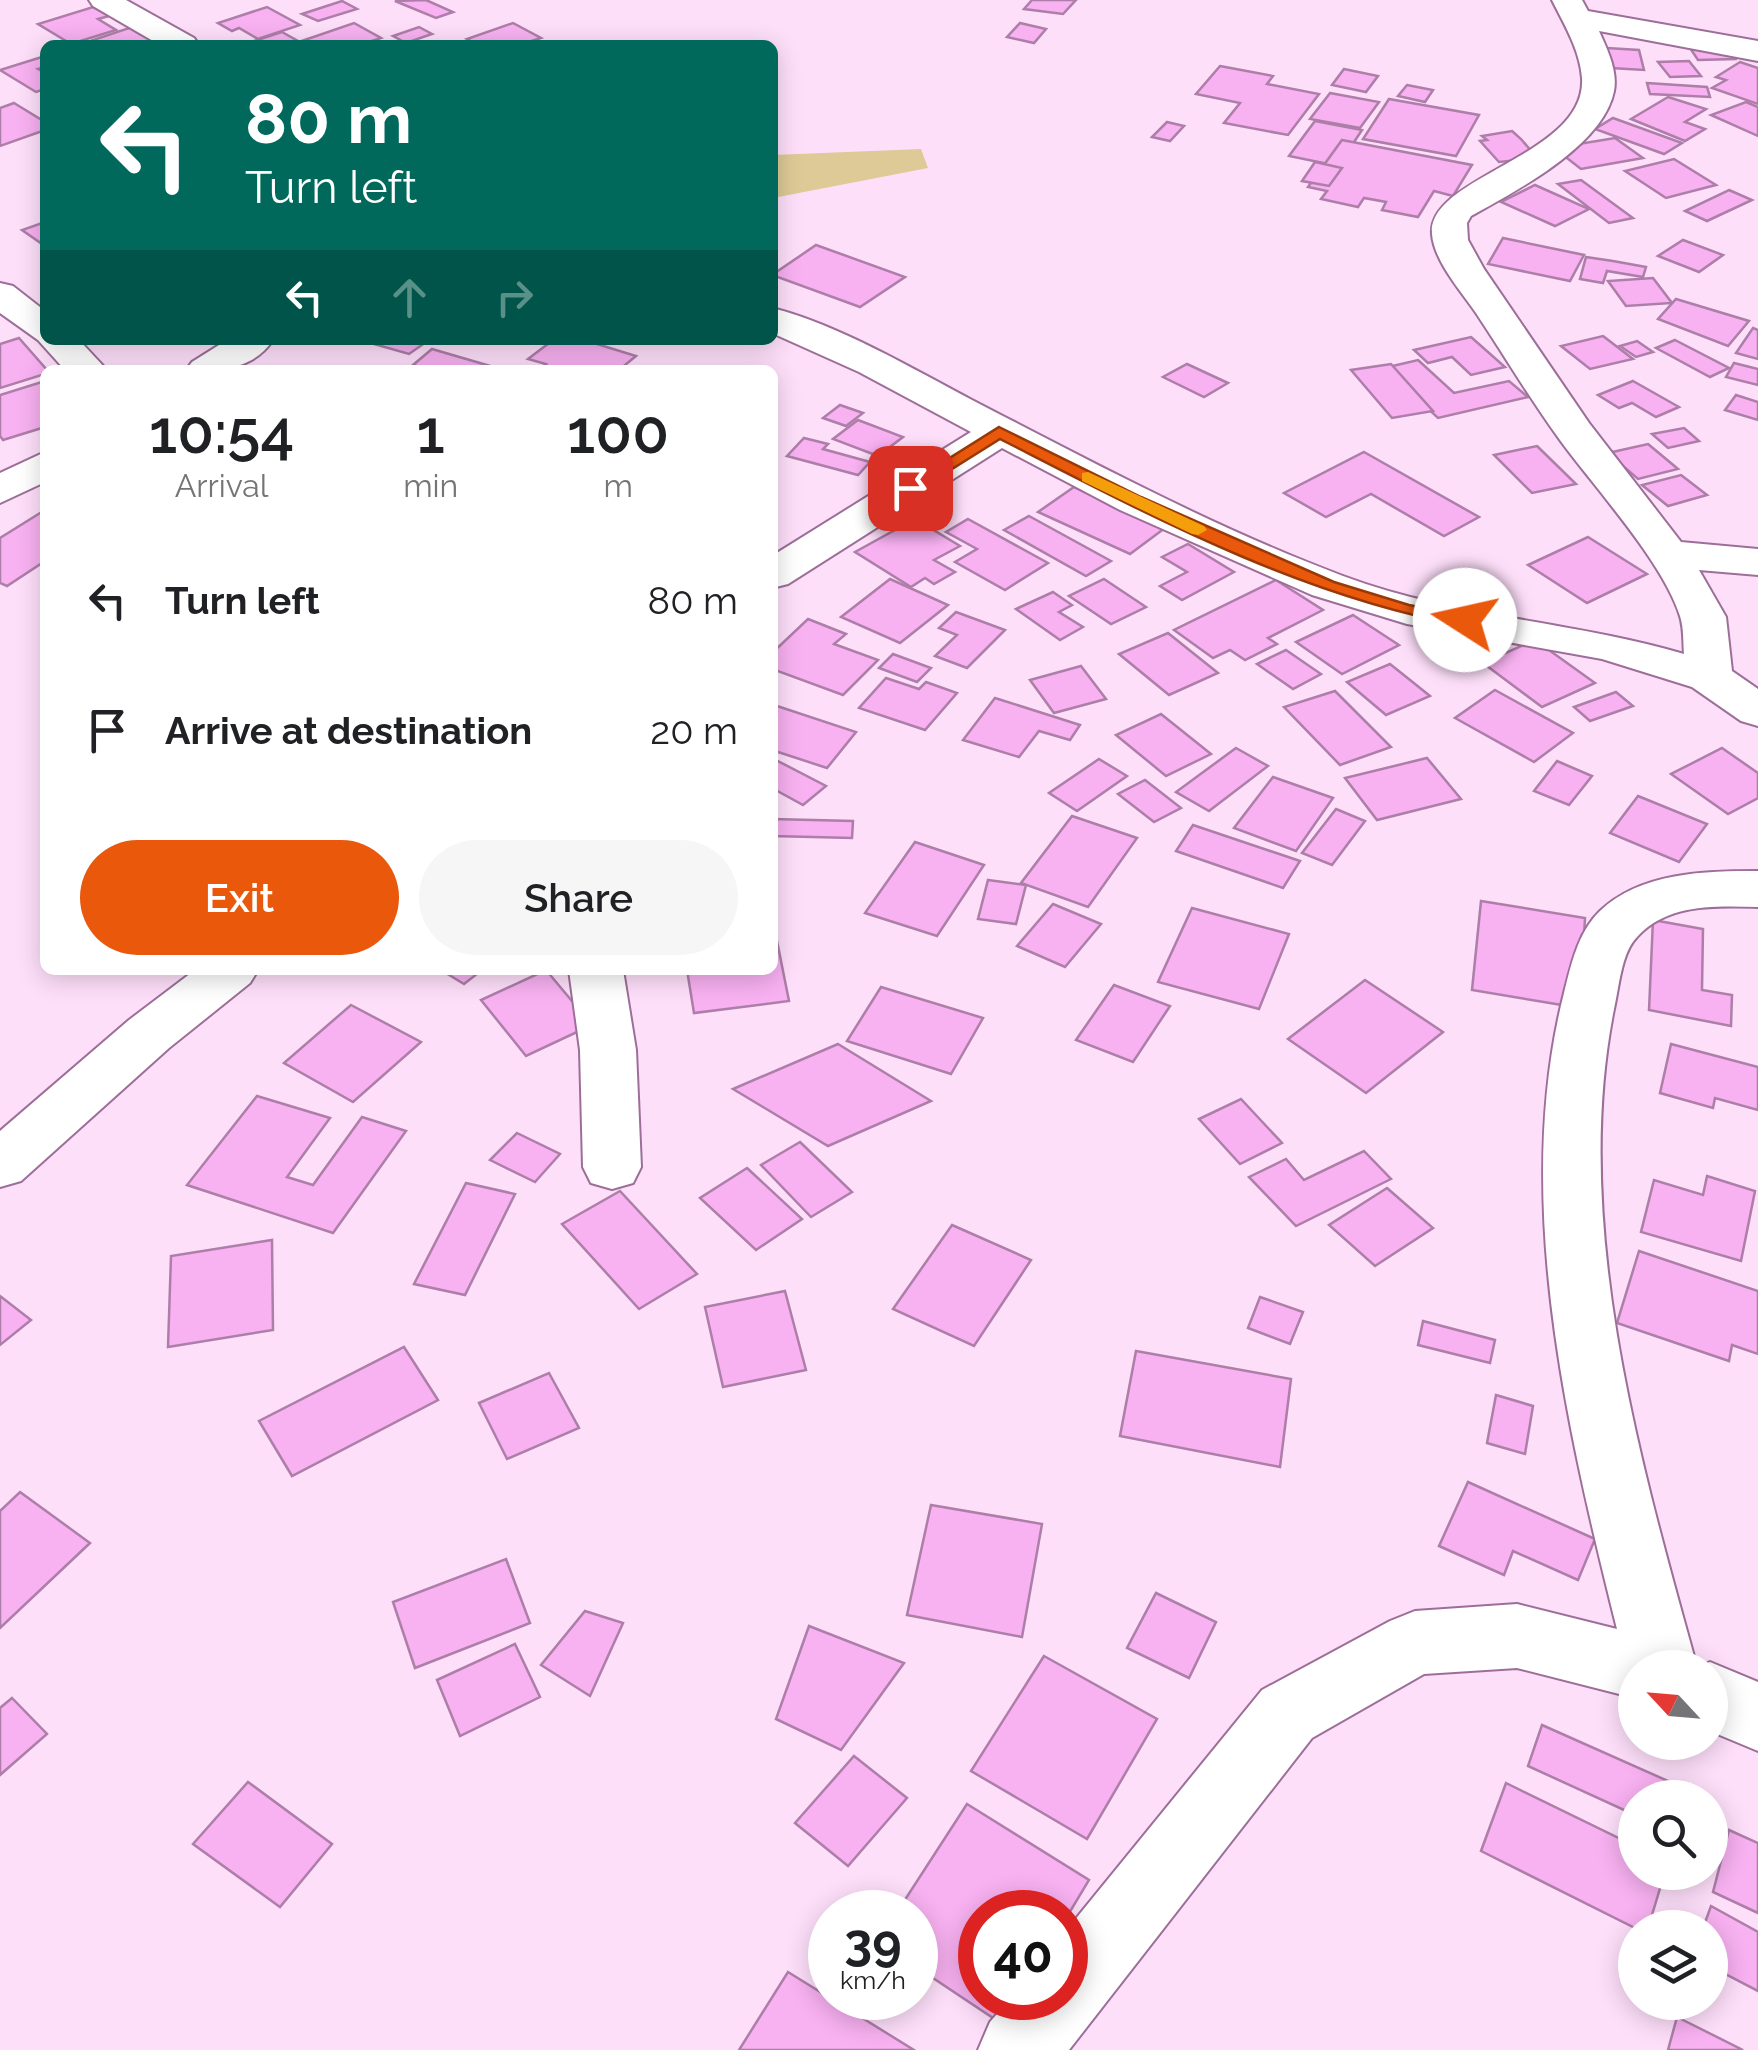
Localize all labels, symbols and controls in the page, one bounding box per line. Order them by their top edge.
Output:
text: 80 m [245,77,412,159]
icon: left [80,80,210,210]
text: Turn left [245,161,417,214]
icon: left [277,270,332,325]
icon: ahead [382,270,437,325]
icon: right [487,270,542,325]
text: 10:54 [149,397,294,467]
text: 1 [417,397,445,467]
text: 100 [567,397,669,467]
pin [868,446,953,531]
icon: arrive [883,461,938,516]
text: Arrival [175,467,269,504]
text: min [403,467,458,504]
text: m [603,467,633,504]
position arrow [1413,568,1517,672]
icon: left [80,573,135,628]
text: Turn left [165,578,320,623]
text: 80 m [648,578,738,623]
icon: arrive [80,703,135,758]
text: Arrive at destination [165,708,532,753]
text: 20 m [650,708,738,753]
button: Exit [80,840,399,955]
button: Share [419,840,738,955]
north arrow [1618,1650,1728,1760]
map controls [1618,1650,1728,2020]
button: search [1618,1780,1728,1890]
speed limit sign: 40 [958,1890,1088,2020]
button: layers [1618,1910,1728,2020]
text: 39 [844,1913,902,1972]
text: km/h [840,1965,906,1995]

